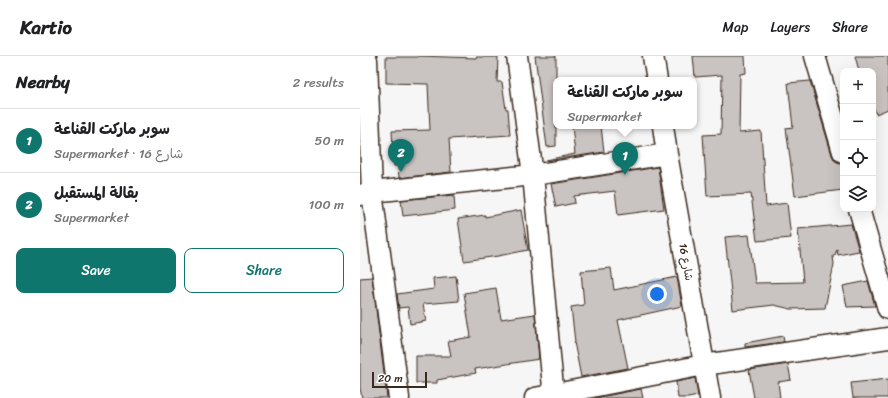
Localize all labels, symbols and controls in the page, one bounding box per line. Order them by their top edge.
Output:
text: Kartio [20,11,72,44]
text: Map [723,15,748,40]
text: Layers [770,15,810,40]
text: Share [832,15,868,40]
text: Nearby [16,67,70,97]
map controls [840,68,876,212]
button: + [840,68,876,104]
text: 2 results [293,71,344,94]
popup [553,77,697,129]
text: سوبر ماركت القناعة [567,79,683,105]
button: − [840,104,876,140]
text: Supermarket [567,105,642,128]
text: سوبر ماركت القناعة [54,116,170,142]
text: 1 [26,129,32,152]
text: 50 m [314,129,344,152]
pin: 2 [388,139,414,172]
button: locate [840,140,876,176]
text: Supermarket · شارع 16 [54,142,183,165]
pin: 1 [612,142,638,175]
button: layers [840,176,876,212]
text: بقالة المستقبل [54,180,139,206]
text: 2 [25,193,33,216]
text: 100 m [309,193,344,216]
text: Supermarket [54,206,129,229]
street label: شارع 16 [673,242,699,282]
button: Save [16,248,176,293]
button: Share [184,248,344,293]
your location [647,284,667,304]
text: 20 m [378,369,403,388]
scale bar [372,370,427,389]

